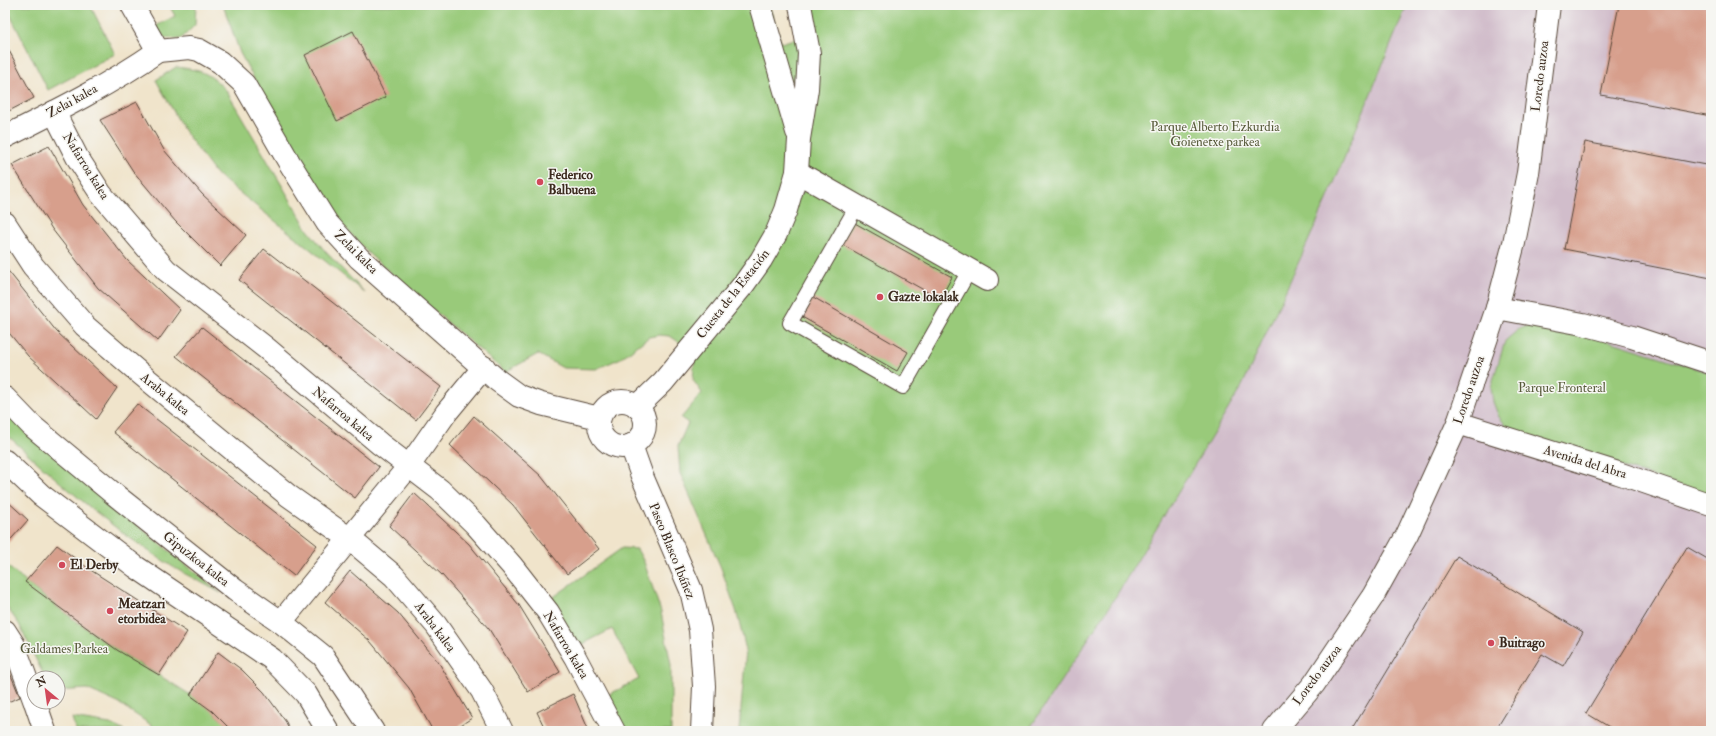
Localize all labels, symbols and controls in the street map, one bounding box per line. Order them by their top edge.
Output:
street label: Loredo auzoa [1528,39,1552,112]
street label: Zelai kalea [44,80,101,121]
park label: Parque Alberto Ezkurdia Goienetxe parkea [1151,119,1280,151]
street label: Nafarroa kalea [59,130,113,203]
place label: Federico Balbuena [548,167,596,198]
marker: Federico Balbuena [535,177,545,187]
street label: Zelai kalea [331,227,382,278]
street label: Cuesta de la Estación [693,246,773,342]
place label: Gazte lokalak [888,289,960,305]
marker: Gazte lokalak [875,292,885,302]
street label: Loredo auzoa [1450,353,1488,426]
street label: Araba kalea [136,369,193,419]
park label: Parque Fronteral [1518,380,1607,396]
street label: Nafarroa kalea [309,384,378,445]
street label: Avenida del Abra [1541,441,1629,482]
street label: Paseo Blasco Ibáñez [645,500,699,602]
street label: Gipuzkoa kalea [159,528,233,591]
place label: El Derby [70,557,120,574]
marker: El Derby [57,560,67,570]
place label: Meatzari etorbidea [117,596,166,627]
street label: Araba kalea [410,598,459,656]
marker: Meatzari etorbidea [105,606,115,616]
street label: Nafarroa kalea [540,608,593,682]
place label: Buitrago [1499,635,1545,652]
marker: Buitrago [1486,638,1496,648]
park label: Galdames Parkea [20,641,109,657]
street label: Loredo auzoa [1289,641,1345,708]
north arrow [26,670,66,710]
text: N [33,673,50,690]

